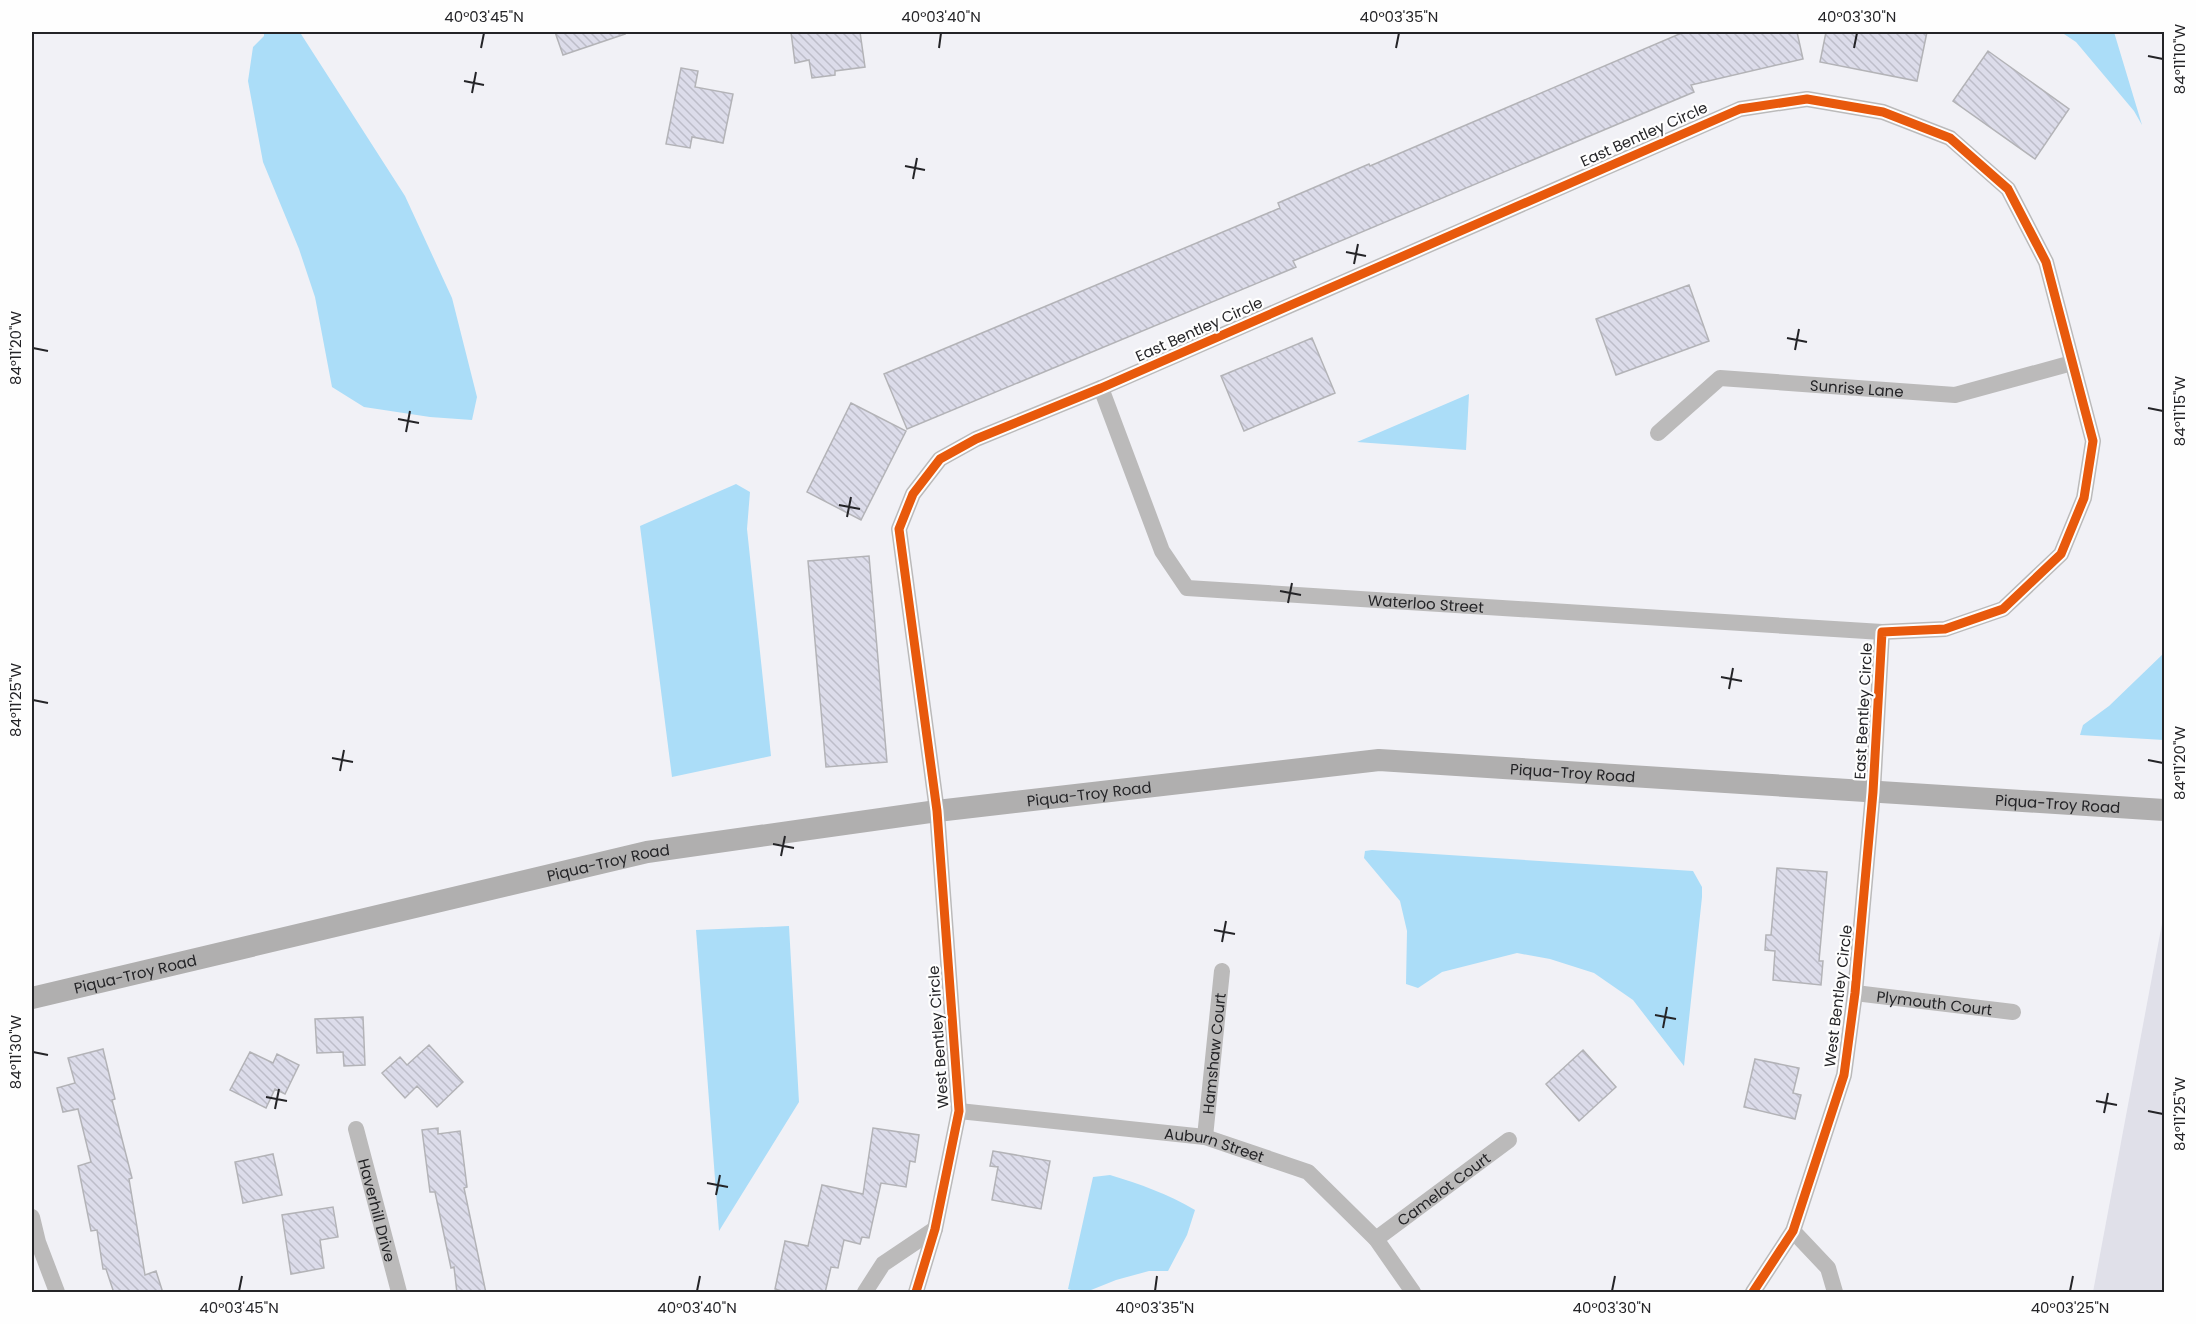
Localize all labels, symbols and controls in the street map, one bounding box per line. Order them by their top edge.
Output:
text: 40°03'45"N [444,6,524,27]
text: 40°03'40"N [901,6,981,27]
text: 40°03'35"N [1360,6,1438,27]
text: 40°03'30"N [1818,6,1896,27]
text: 84°11'10"W [2169,24,2190,94]
street label: East Bentley Circle [1577,97,1711,171]
street label: East Bentley Circle [1132,292,1266,366]
text: 84°11'20"W [5,311,26,385]
street label: Sunrise Lane [1809,374,1904,402]
text: 84°11'15"W [2169,376,2190,446]
street label: Waterloo Street [1367,589,1484,617]
street label: East Bentley Circle [1849,642,1877,780]
text: 84°11'25"W [5,663,26,737]
text: 84°11'20"W [2169,726,2190,800]
street label: Piqua-Troy Road [1509,758,1636,787]
street label: Piqua-Troy Road [1026,776,1152,811]
street label: Piqua-Troy Road [1994,789,2121,818]
street label: Piqua-Troy Road [545,838,671,886]
street label: West Bentley Circle [1819,924,1857,1068]
street label: Piqua-Troy Road [72,949,199,998]
street label: West Bentley Circle [923,965,953,1109]
street label: Plymouth Court [1875,985,1994,1020]
street label: Hamshaw Court [1197,992,1230,1115]
text: 84°11'30"W [5,1014,26,1089]
text: 84°11'25"W [2169,1077,2190,1151]
street label: Auburn Street [1163,1122,1267,1167]
street label: Camelot Court [1393,1147,1494,1230]
street label: Haverhill Drive [354,1156,401,1264]
text: 40°03'45"N [199,1297,279,1318]
text: 40°03'40"N [657,1297,737,1318]
text: 40°03'35"N [1116,1297,1194,1318]
text: 40°03'30"N [1573,1297,1651,1318]
text: 40°03'25"N [2031,1297,2109,1318]

